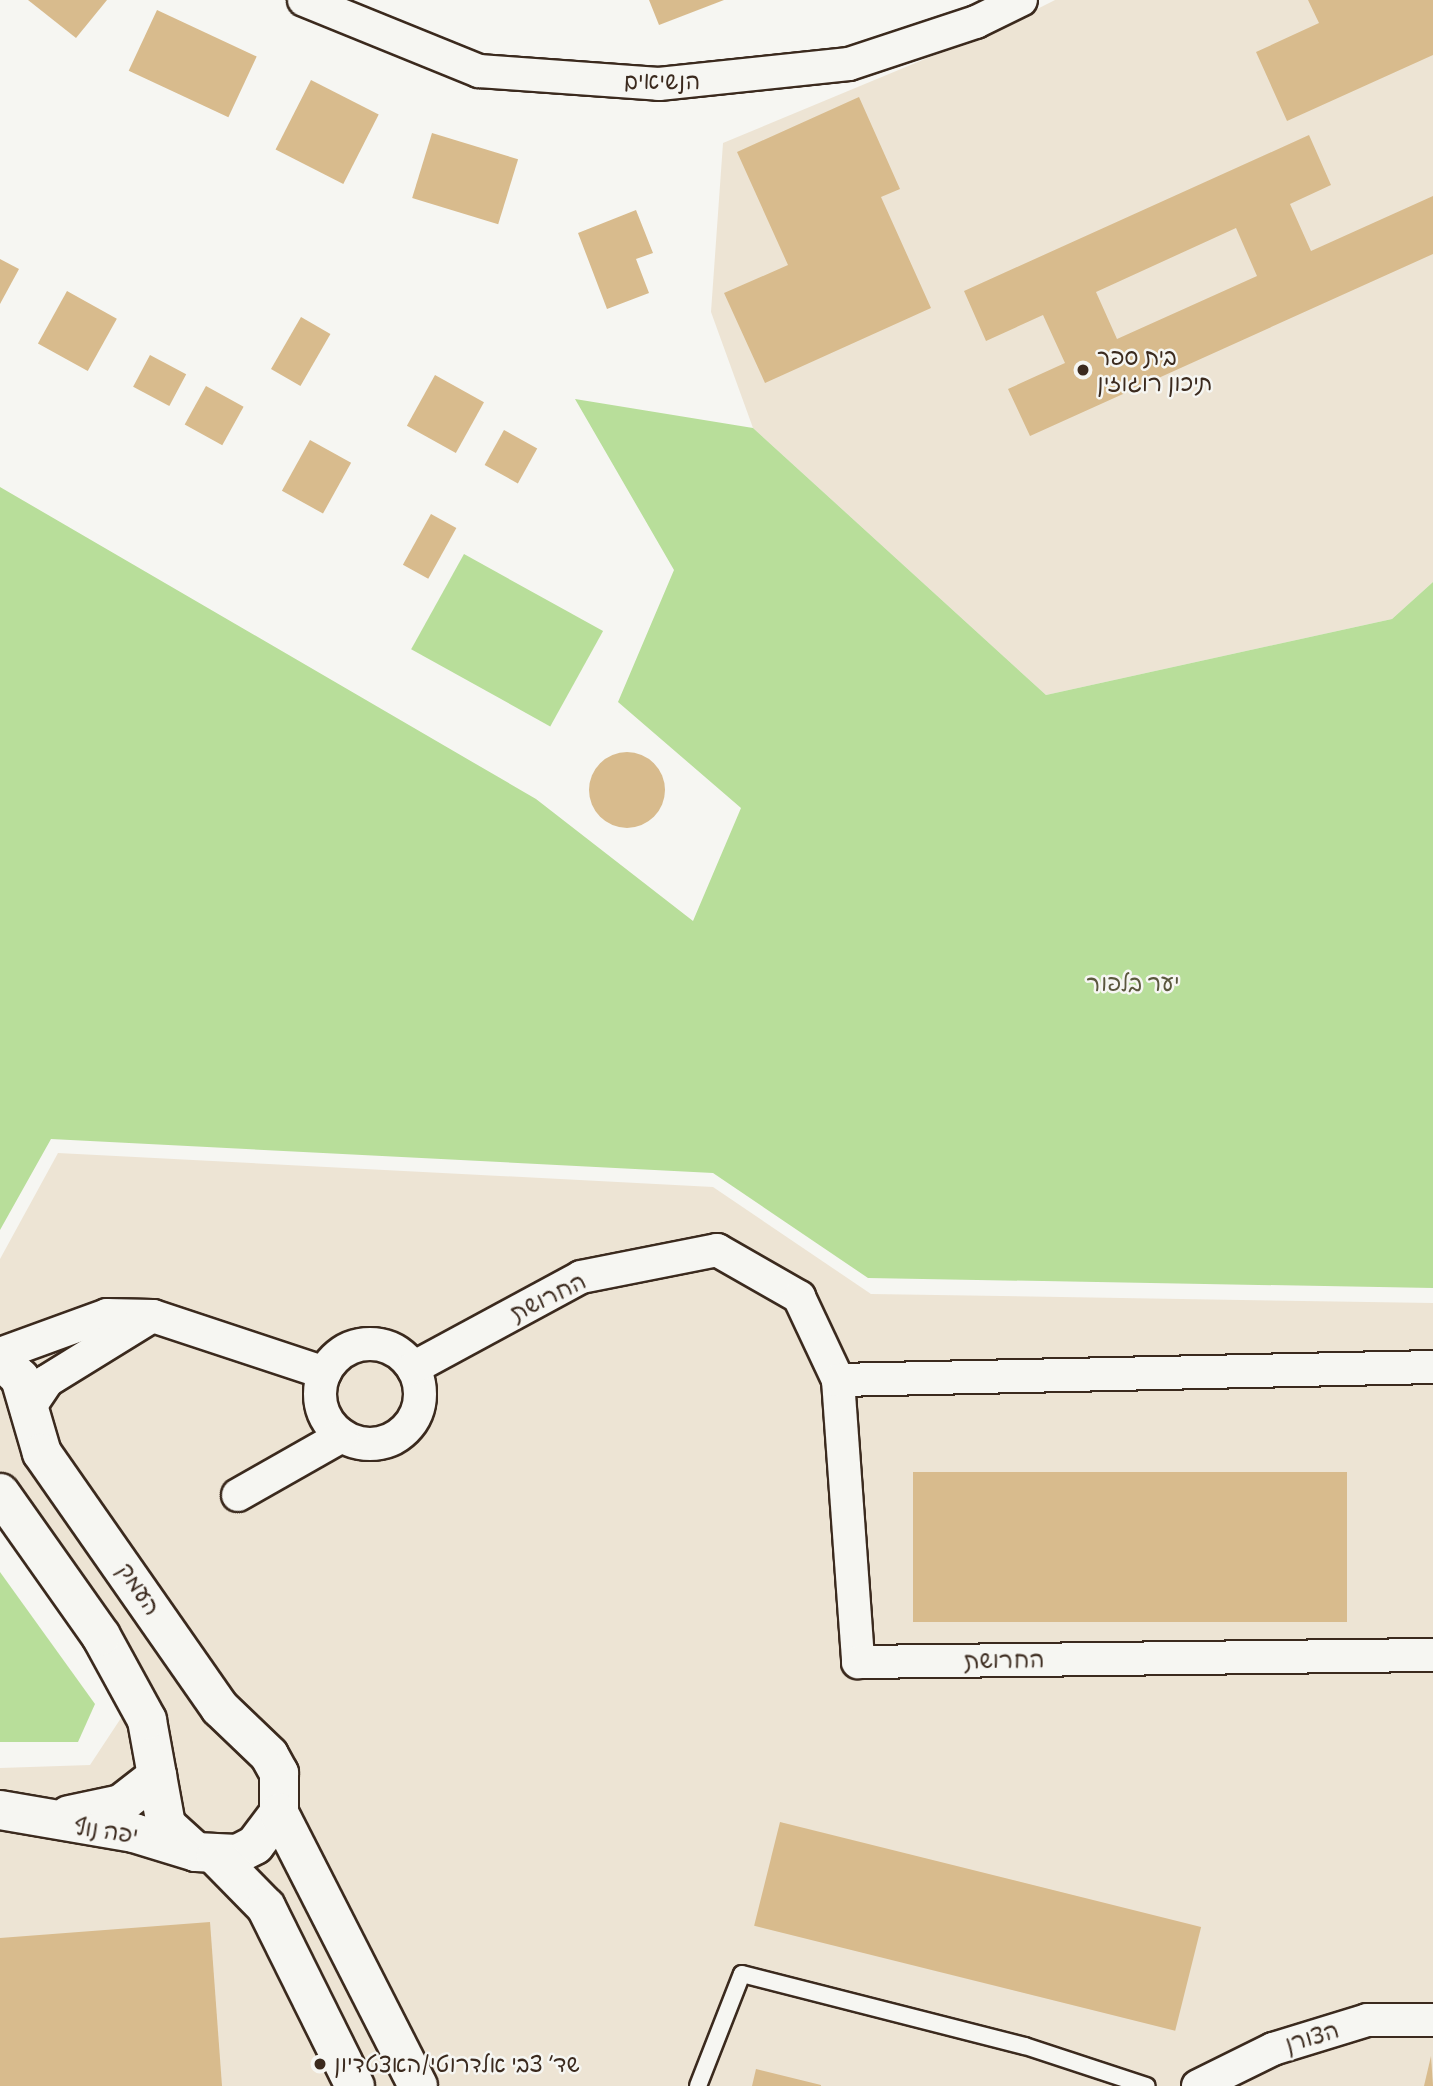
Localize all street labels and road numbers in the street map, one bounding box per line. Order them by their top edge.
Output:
street label: הנשיאים [624,67,700,95]
street label: החרושת [506,1267,590,1327]
street label: העמק [111,1557,167,1621]
street label: החרושת [963,1645,1045,1675]
street label: יפה נוף [72,1812,140,1850]
street label: הצורן [1282,2016,1342,2058]

